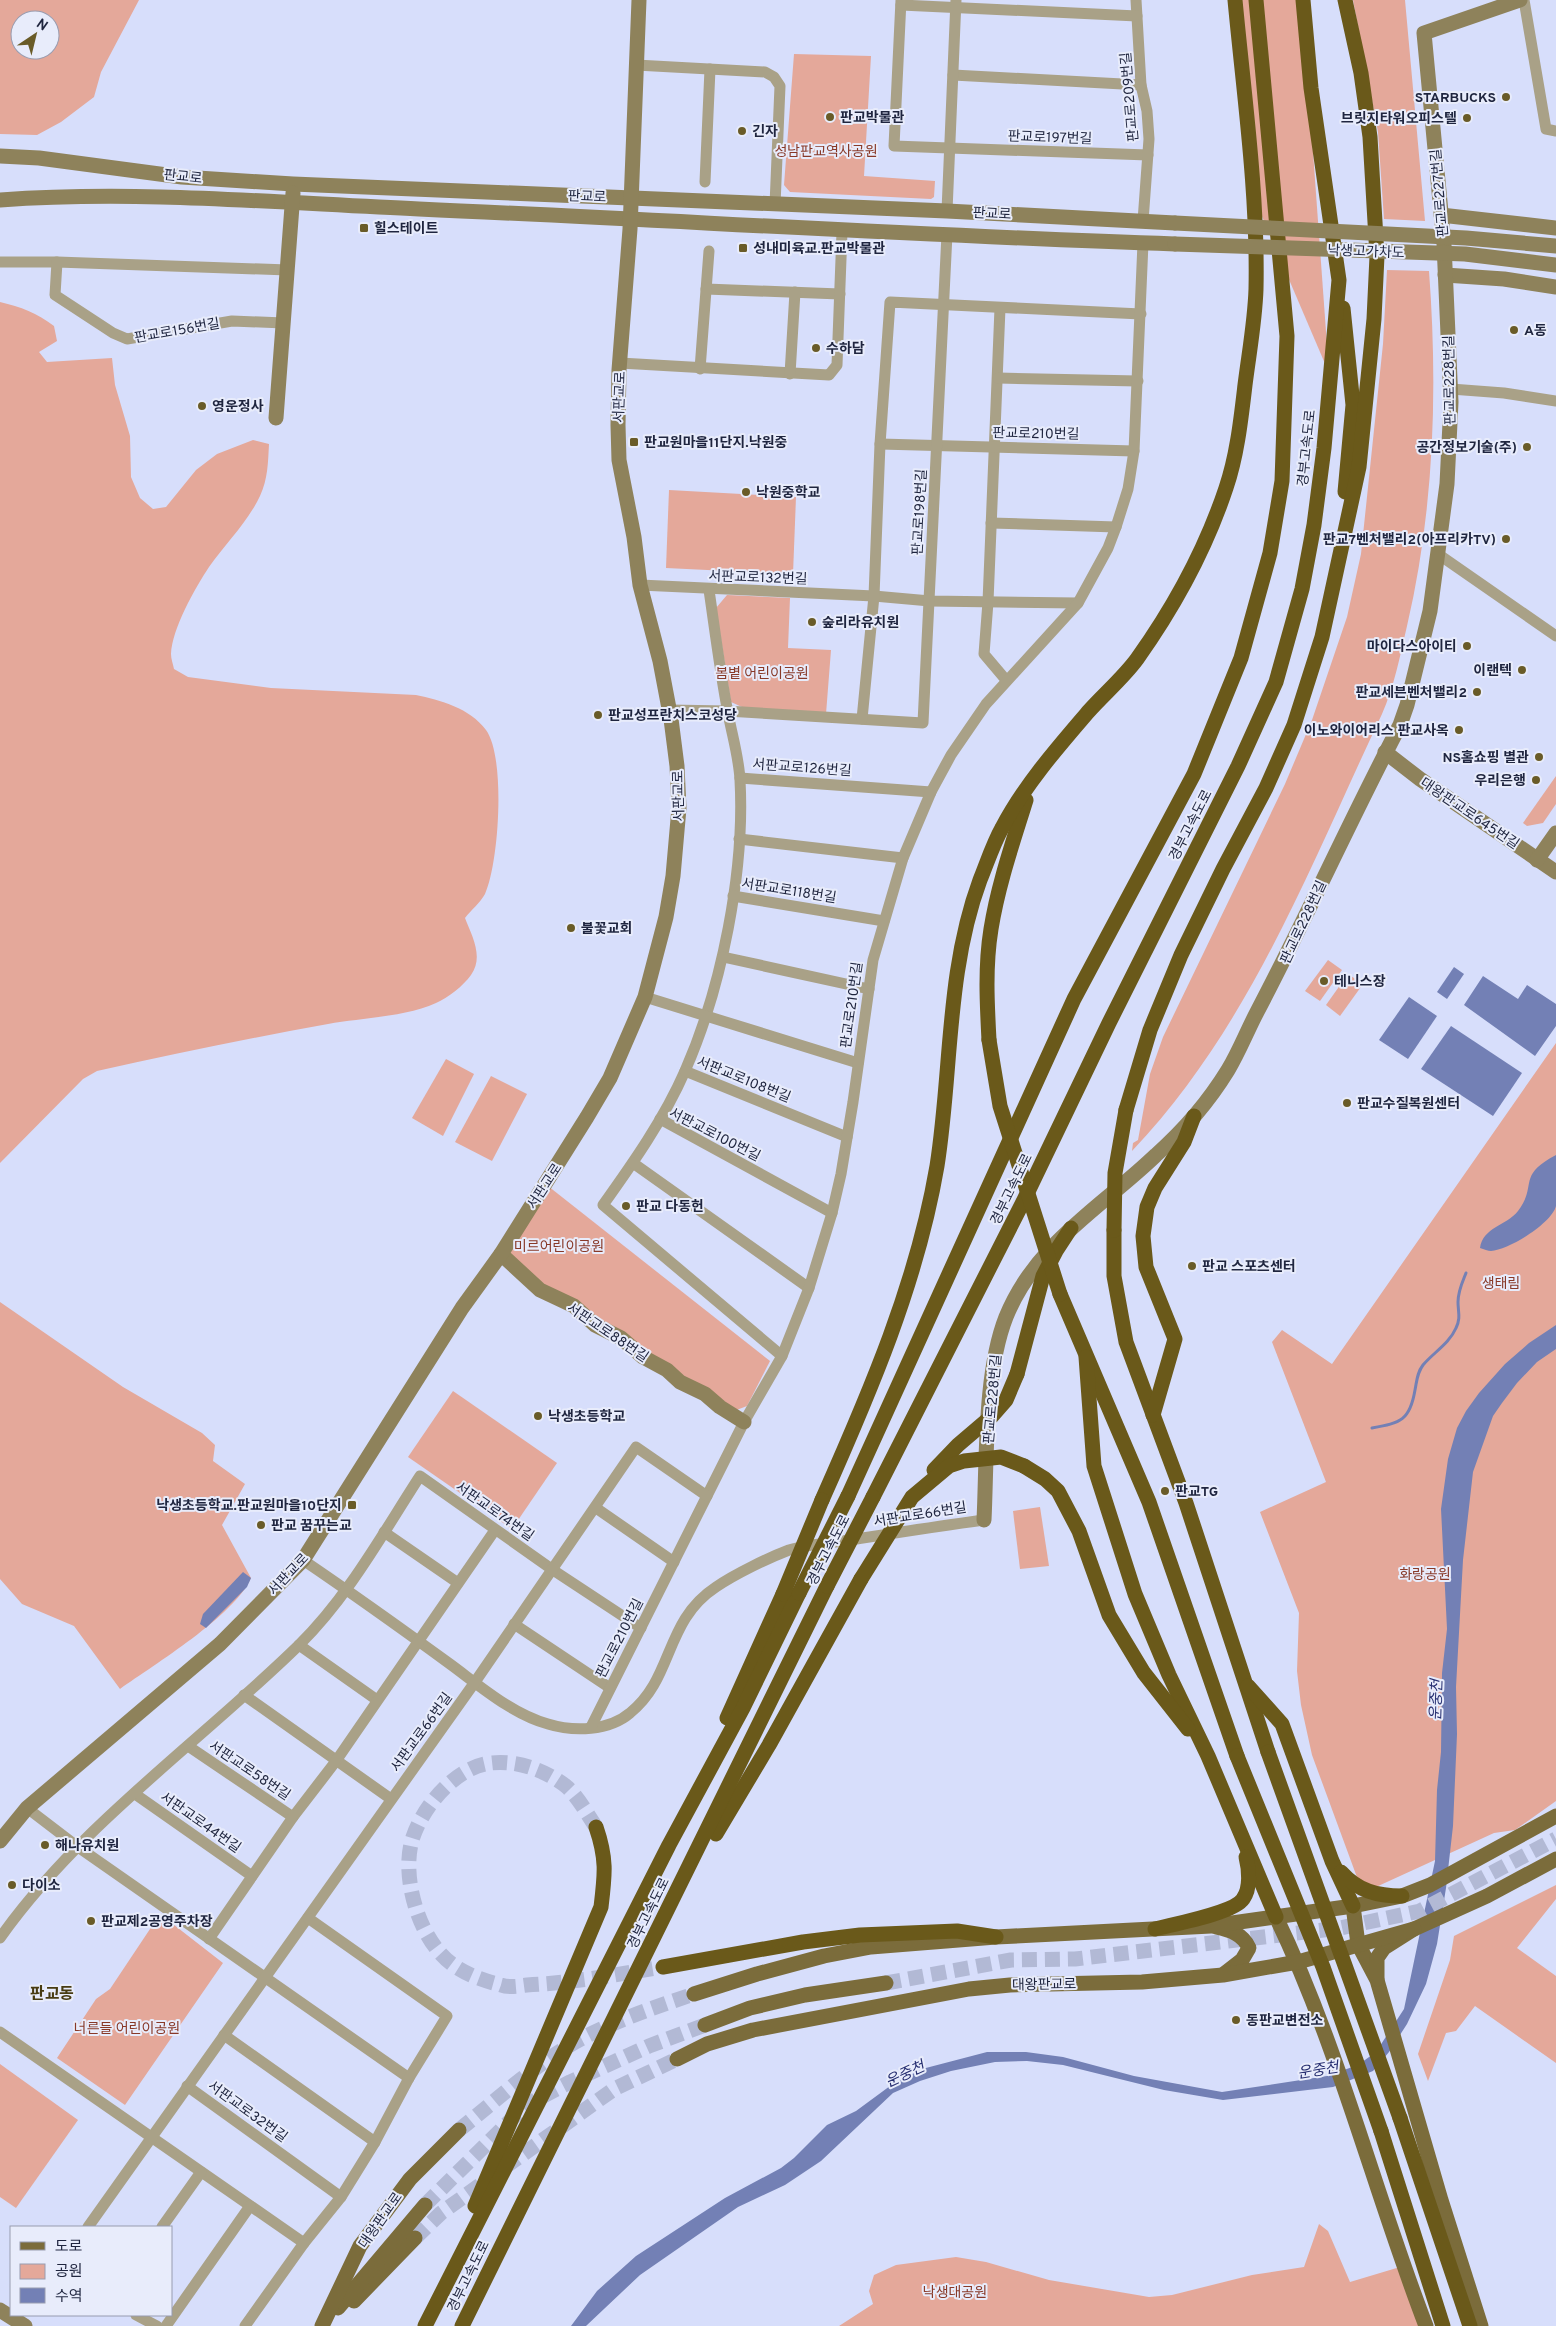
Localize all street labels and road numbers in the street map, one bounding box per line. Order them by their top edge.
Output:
street label: 판교로209번길 [1118,51,1143,143]
street label: 판교로197번길 [1007,129,1093,148]
street label: 판교로227번길 [1428,148,1453,238]
street label: 판교로 [163,167,203,188]
street label: 판교로 [567,188,607,207]
street label: 판교로 [972,205,1012,224]
street label: 낙생고가차도 [1327,243,1405,262]
street label: 판교로156번길 [133,316,221,347]
street label: 판교로228번길 [1441,335,1460,425]
street label: 서판교로 [611,371,630,423]
street label: 경부고속도로 [1295,409,1320,487]
street label: 판교로210번길 [992,425,1080,444]
street label: 판교로198번길 [910,468,931,556]
street label: 서판교로132번길 [708,568,808,589]
street label: 서판교로126번길 [752,757,852,780]
street label: 서판교로 [671,770,688,822]
street label: 대왕판교로645번길 [1416,775,1522,854]
street label: 경부고속도로 [1166,787,1217,864]
street label: 서판교로118번길 [740,876,838,907]
street label: 판교로228번길 [1278,878,1331,967]
street label: 판교로210번길 [838,961,867,1050]
street label: 서판교로108번길 [694,1054,793,1107]
street label: 서판교로100번길 [666,1105,763,1166]
street label: 경부고속도로 [988,1151,1037,1228]
street label: 서판교로 [524,1160,566,1213]
street label: 서판교로88번길 [563,1300,651,1367]
street label: 판교로228번길 [981,1354,1006,1445]
street label: 서판교로74번길 [452,1479,537,1546]
street label: 서판교로66번길 [872,1500,968,1531]
street label: 경부고속도로 [804,1512,855,1589]
street label: 서판교로 [265,1550,313,1600]
street label: 판교로210번길 [593,1596,648,1681]
street label: 서판교로66번길 [388,1690,457,1776]
street label: 서판교로58번길 [205,1738,293,1805]
street label: 서판교로44번길 [156,1789,244,1857]
street label: 경부고속도로 [625,1875,674,1952]
street label: 대왕판교로 [1012,1976,1076,1995]
street label: 서판교로32번길 [204,2078,290,2147]
street label: 대왕판교로 [356,2190,407,2252]
street label: 경부고속도로 [445,2238,494,2315]

